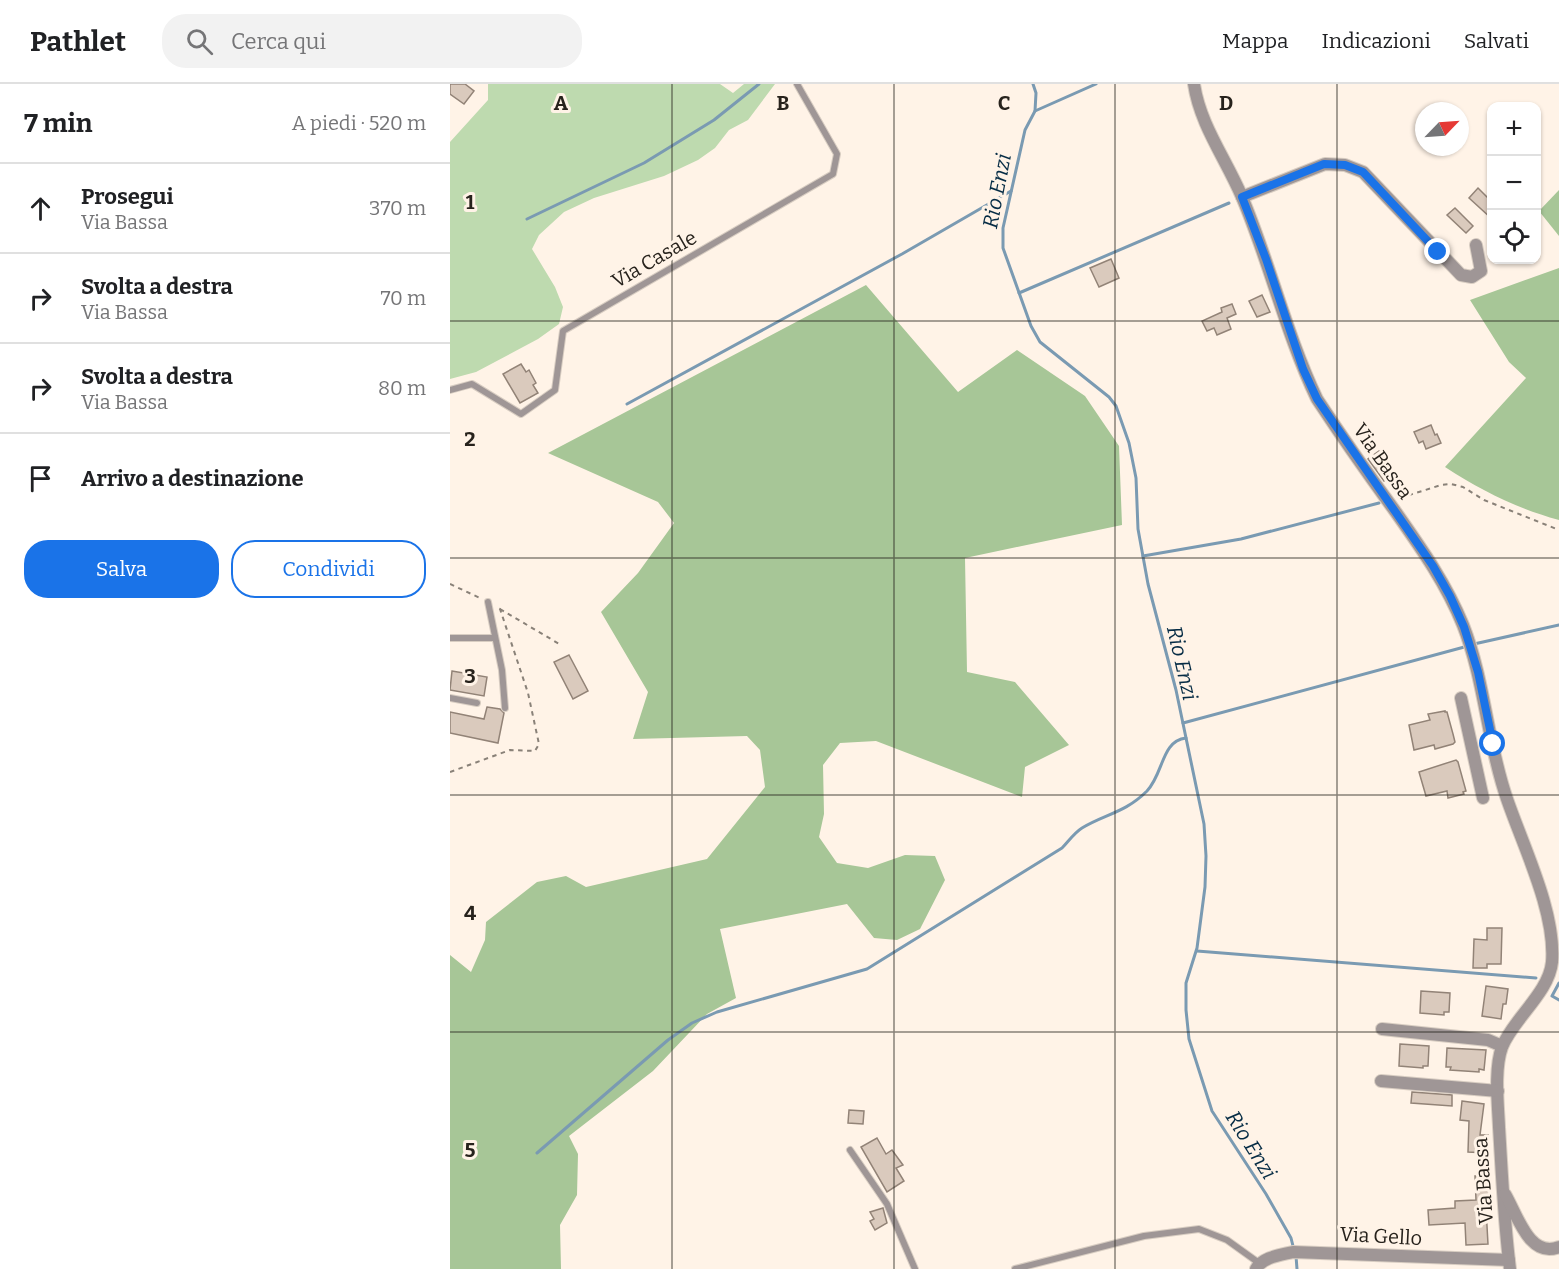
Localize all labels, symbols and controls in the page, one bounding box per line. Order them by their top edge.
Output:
search box [162,14,582,68]
text: Pathlet [30,25,126,58]
icon: search [183,25,216,58]
text: Cerca qui [231,28,326,55]
text: Mappa [1222,28,1288,54]
text: Indicazioni [1321,28,1431,54]
text: Salvati [1464,28,1529,54]
text: A [554,91,569,115]
text: B [777,91,790,115]
text: C [998,91,1010,115]
text: D [1219,91,1233,115]
north arrow [1415,102,1469,156]
map controls [1487,102,1541,264]
button: + [1487,102,1541,156]
text: 7 min [24,108,92,139]
text: A piedi · 520 m [292,111,426,135]
water label: Rio Enzi [977,151,1017,231]
button: − [1487,156,1541,210]
text: Prosegui [81,183,173,210]
text: 1 [466,190,475,214]
icon: ahead [24,192,57,225]
text: 370 m [369,196,426,220]
text: Via Bassa [81,210,168,234]
button: locate [1487,210,1541,264]
street label: Via Casale [607,225,701,293]
route end [1424,238,1450,264]
text: Svolta a destra [81,273,233,300]
icon: right [24,282,57,315]
text: 70 m [380,286,426,310]
text: Via Bassa [81,300,168,324]
text: Svolta a destra [81,363,233,390]
icon: right [24,372,57,405]
text: 80 m [378,376,426,400]
text: Via Bassa [81,390,168,414]
street label: Via Bassa [1348,418,1418,504]
text: 2 [464,427,476,451]
icon: arrive [24,462,57,495]
text: Arrivo a destinazione [81,465,304,492]
button: Salva [24,540,219,598]
button: Condividi [231,540,426,598]
water label: Rio Enzi [1161,623,1203,703]
text: 3 [464,664,476,688]
route start [1479,730,1505,756]
text: 4 [464,901,476,925]
water label: Rio Enzi [1220,1106,1282,1184]
street label: Via Bassa [1468,1137,1498,1225]
text: 5 [465,1138,476,1162]
street label: Via Gello [1339,1222,1423,1250]

